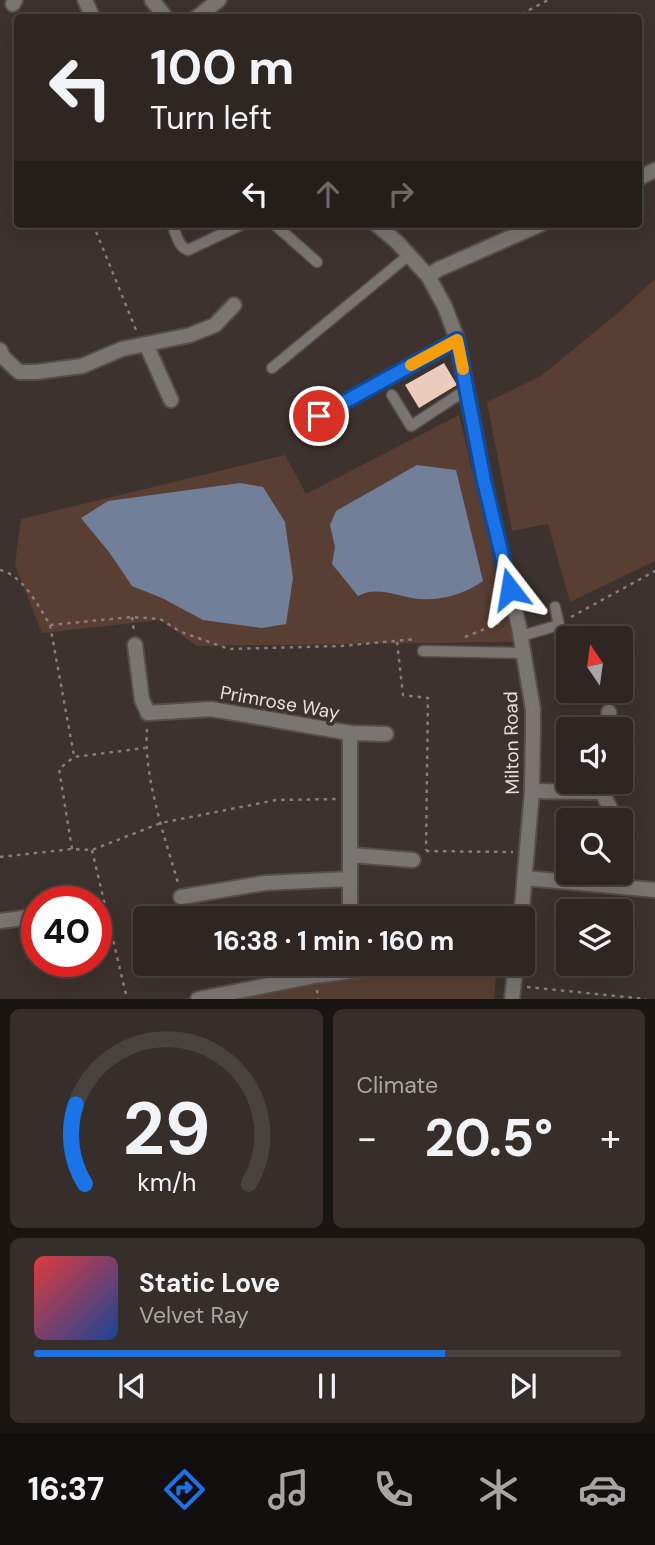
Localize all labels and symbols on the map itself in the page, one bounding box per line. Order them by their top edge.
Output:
pin [289,386,349,446]
position arrow [473,552,547,626]
north arrow [556,626,634,704]
street label: Primrose Way [218,680,342,725]
street label: Milton Road [498,691,525,795]
speed limit sign: 40 [21,886,112,977]

